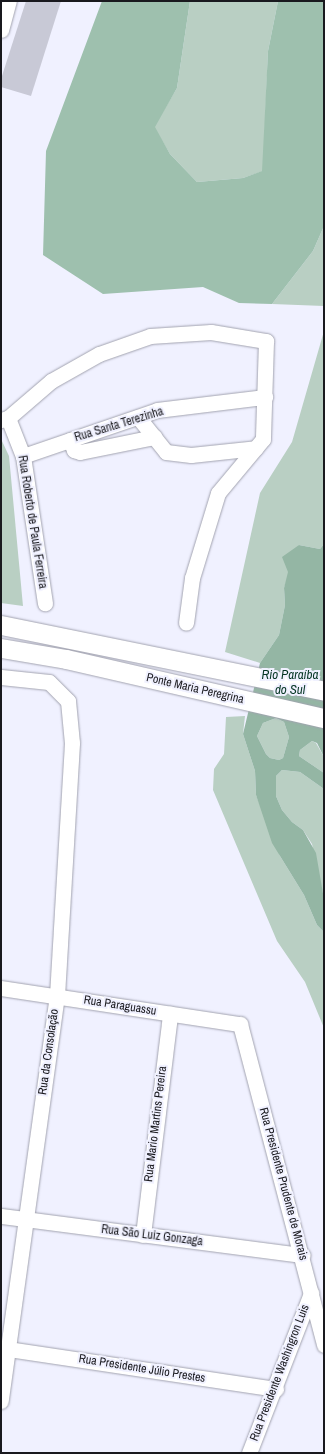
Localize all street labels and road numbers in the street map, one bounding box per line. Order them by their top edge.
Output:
street label: Rua Santa Terezinha [73,405,165,445]
street label: Rua Roberto de Paula Ferreira [14,454,50,590]
street label: Ponte Maria Peregrina [145,671,245,707]
street label: Rua Paraguassu [83,993,157,1019]
street label: Rua da Consolação [36,1008,62,1096]
street label: Rua Mario Martins Pereira [142,1065,170,1183]
street label: Rua Presidente Prudente de Morais [256,1106,310,1262]
street label: Rua São Luiz Gonzaga [100,1223,204,1249]
street label: Rua Presidente Washingron Luis [247,1303,313,1443]
street label: Rua Presidente Júlio Prestes [78,1352,206,1386]

